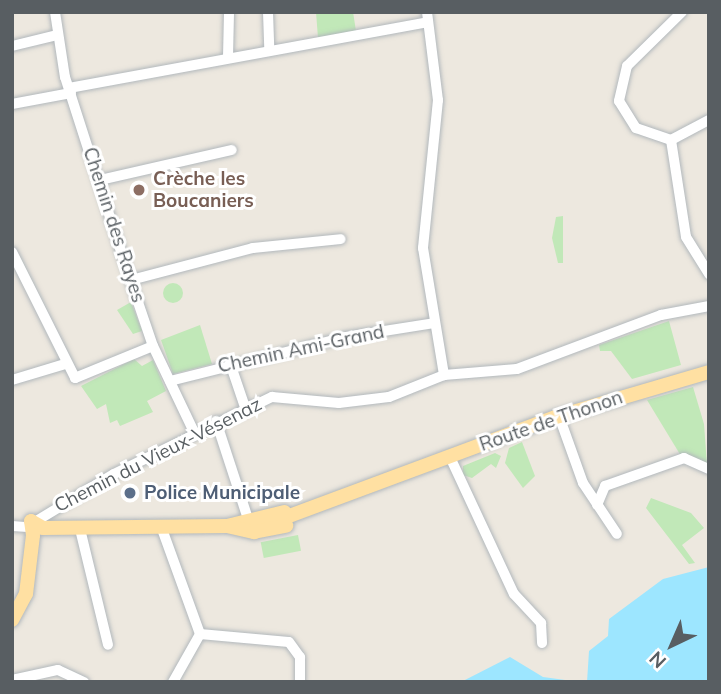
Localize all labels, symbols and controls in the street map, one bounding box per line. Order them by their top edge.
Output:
street label: Chemin des Rayes [78,144,150,306]
place label: Crèche les Boucaniers [153,168,254,212]
marker: Crèche les Boucaniers [131,182,147,198]
street label: Chemin Ami-Grand [216,320,386,378]
street label: Route de Thonon [476,386,626,456]
street label: Chemin du Vieux-Vésenaz [51,393,265,517]
place label: Police Municipale [144,482,300,504]
marker: Police Municipale [122,485,138,501]
north arrow [637,610,707,680]
text: N [644,646,671,674]

